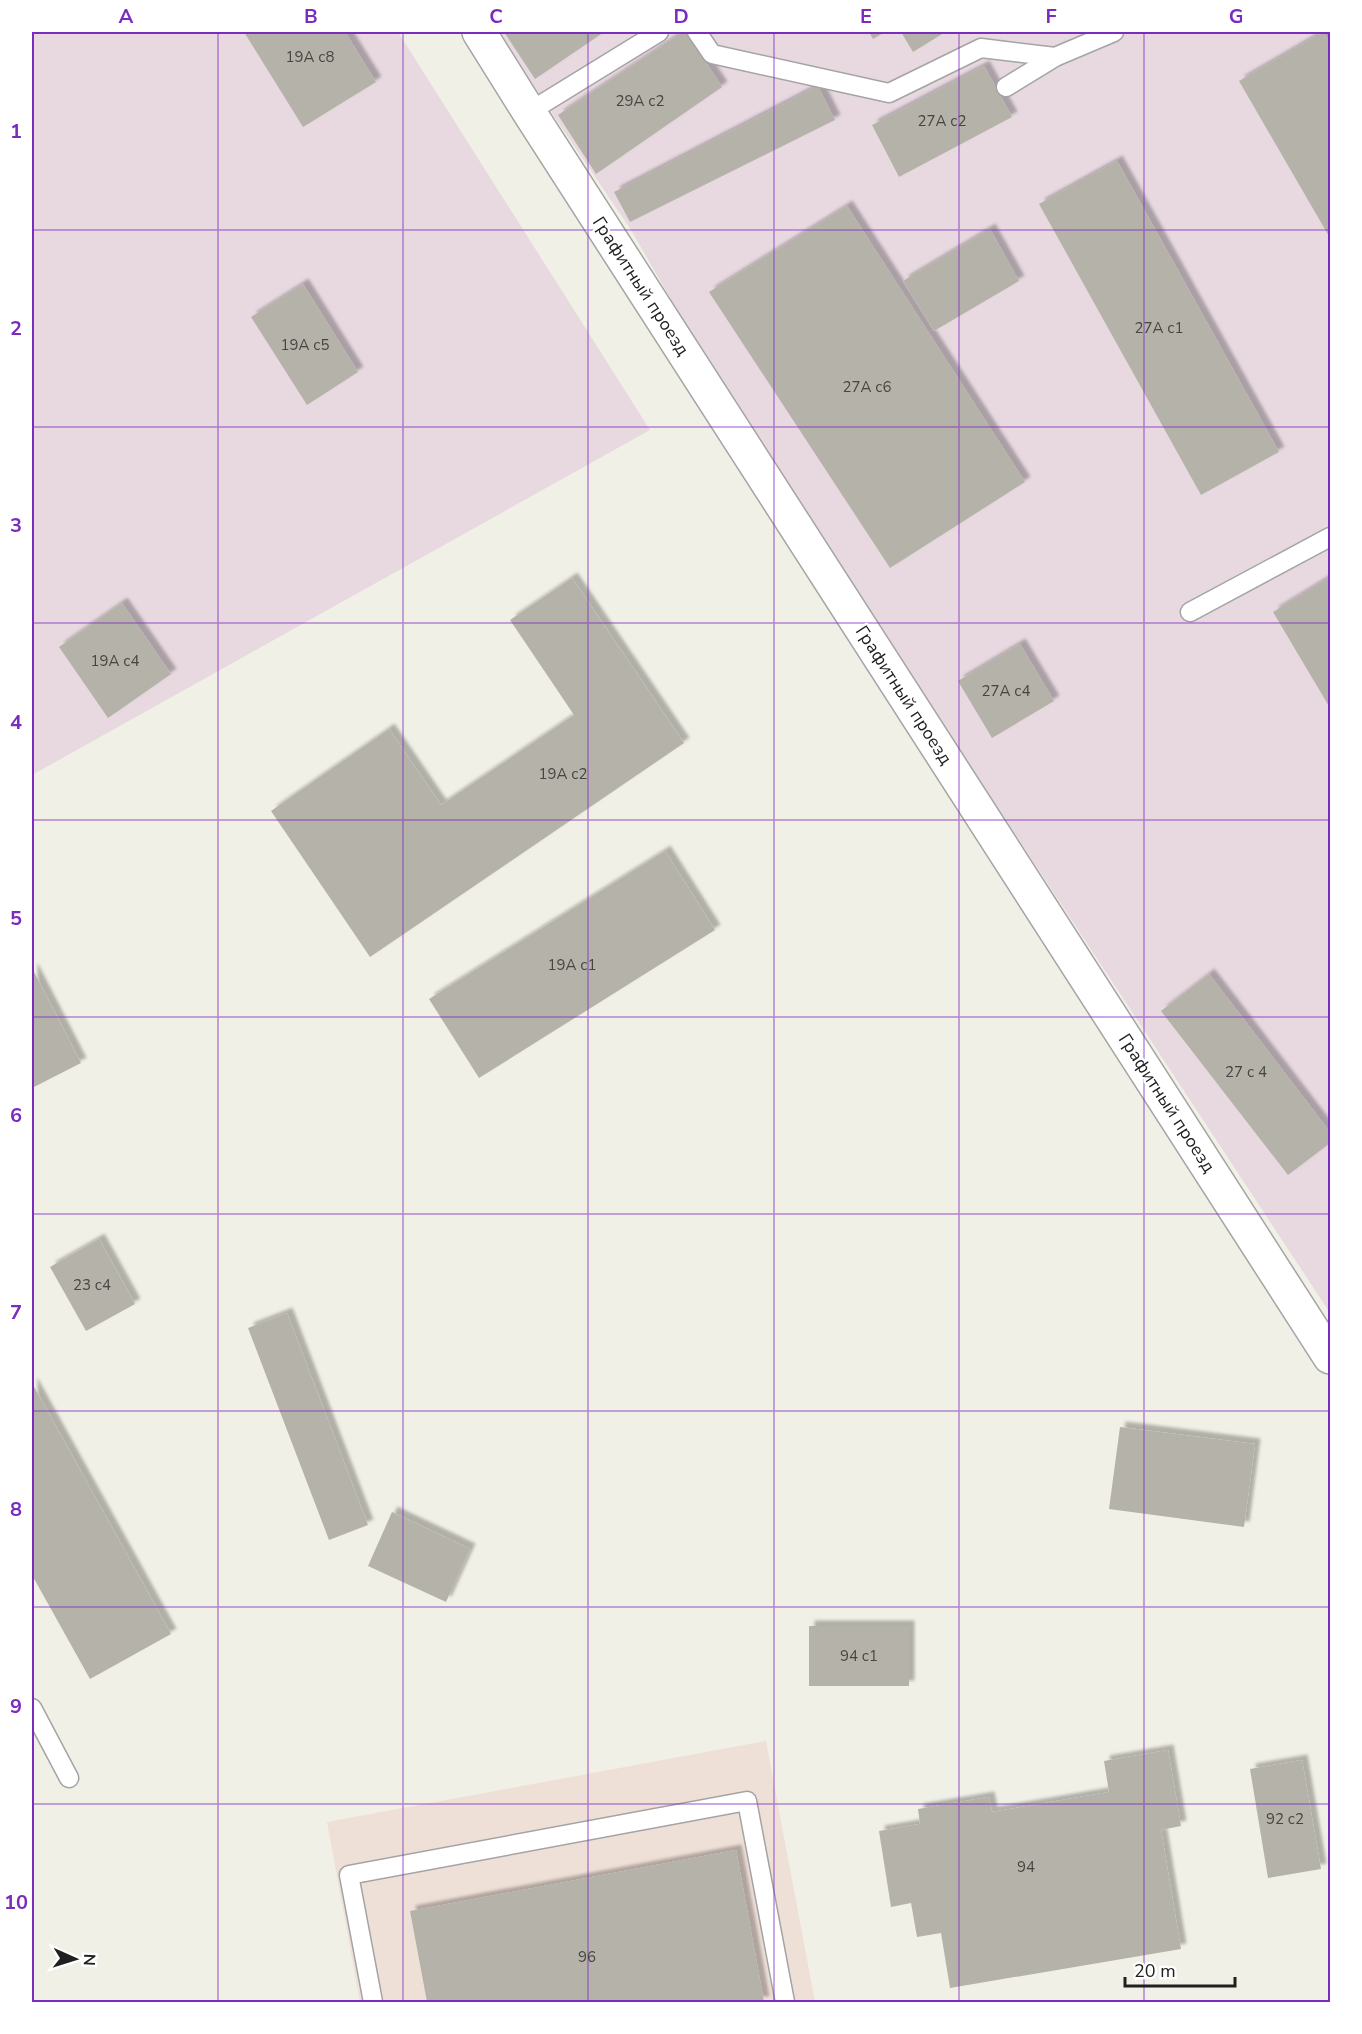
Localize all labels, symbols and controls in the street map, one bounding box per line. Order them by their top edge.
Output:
text: A [119,3,134,30]
text: B [304,3,318,30]
text: C [489,3,503,30]
text: D [673,3,689,30]
text: E [860,3,872,30]
text: F [1045,3,1057,30]
text: G [1229,3,1243,30]
house number: 19А с8 [286,47,334,67]
house number: 29А с2 [616,91,664,111]
house number: 27А с2 [918,111,966,131]
text: 1 [10,118,22,145]
street label: Графитный проезд [587,212,695,360]
text: 2 [10,315,22,342]
house number: 27А с1 [1135,318,1183,338]
house number: 19А с5 [281,335,329,355]
house number: 27A с6 [843,377,891,397]
text: 3 [10,512,22,539]
street label: Графитный проезд [850,621,958,769]
house number: 19А с4 [91,651,139,671]
house number: 27А с4 [982,681,1030,701]
text: 4 [10,709,22,736]
house number: 19А с2 [539,764,587,784]
text: 5 [10,905,22,932]
house number: 19А с1 [548,955,596,975]
street label: Графитный проезд [1113,1029,1221,1177]
house number: 27 с 4 [1225,1062,1267,1082]
text: 6 [10,1102,22,1129]
house number: 23 с4 [73,1275,111,1295]
text: 7 [10,1299,22,1326]
text: 8 [10,1496,22,1523]
house number: 94 с1 [840,1646,878,1666]
text: 9 [10,1693,22,1720]
house number: 92 с2 [1266,1809,1304,1829]
house number: 94 [1017,1857,1035,1877]
text: 10 [4,1889,28,1916]
north arrow [45,1929,105,1989]
house number: 96 [578,1947,596,1967]
scale bar [1125,1950,1234,1988]
text: N [78,1953,100,1966]
text: 20 m [1134,1959,1176,1983]

